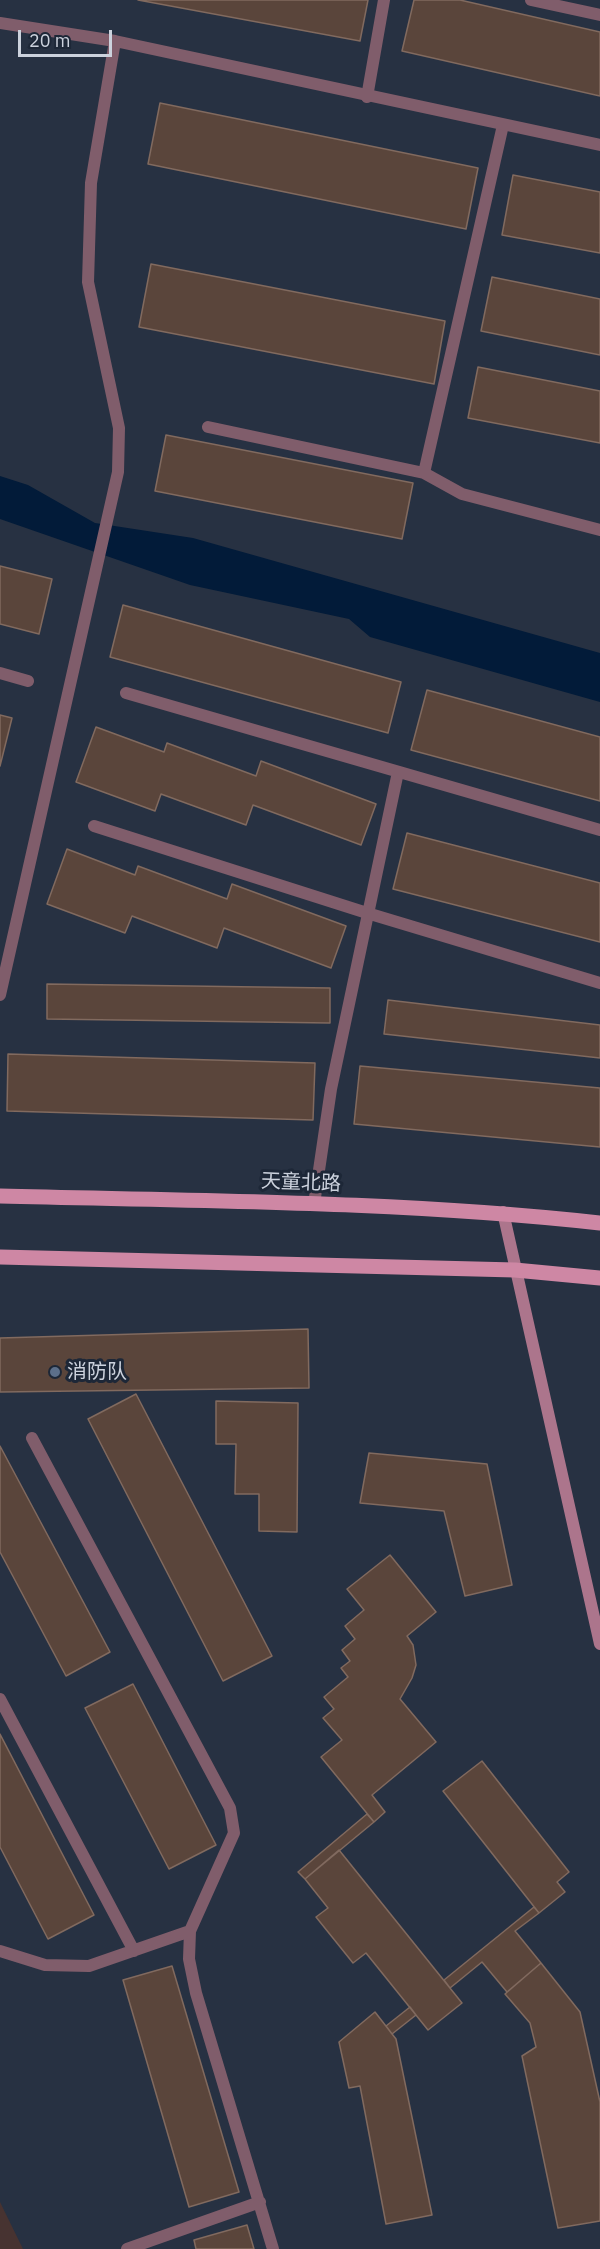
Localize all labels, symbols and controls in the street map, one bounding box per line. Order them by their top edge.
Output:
scale bar [21,18,116,56]
text: 20 m [29,29,71,52]
street label: 天童北路 [261,1170,341,1196]
place label: 消防队 [67,1360,127,1384]
marker: 消防队 [48,1365,62,1379]

